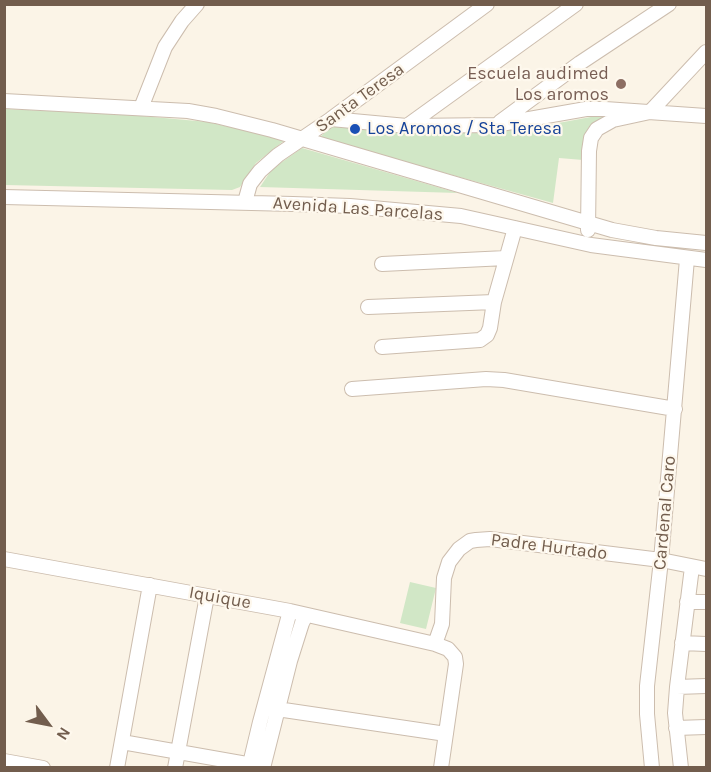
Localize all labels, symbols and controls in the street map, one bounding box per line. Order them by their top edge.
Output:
street label: Santa Teresa [311,59,409,137]
place label: Escuela audimed Los aromos [467,63,609,106]
marker: Escuela audimed Los aromos [614,77,628,91]
place label: Los Aromos / Sta Teresa [367,118,562,140]
marker: Los Aromos / Sta Teresa [348,122,362,136]
street label: Avenida Las Parcelas [272,192,444,226]
street label: Cardenal Caro [649,455,681,571]
street label: Padre Hurtado [490,529,608,565]
street label: Iquique [187,582,253,614]
north arrow [18,694,78,754]
text: N [53,724,75,744]

